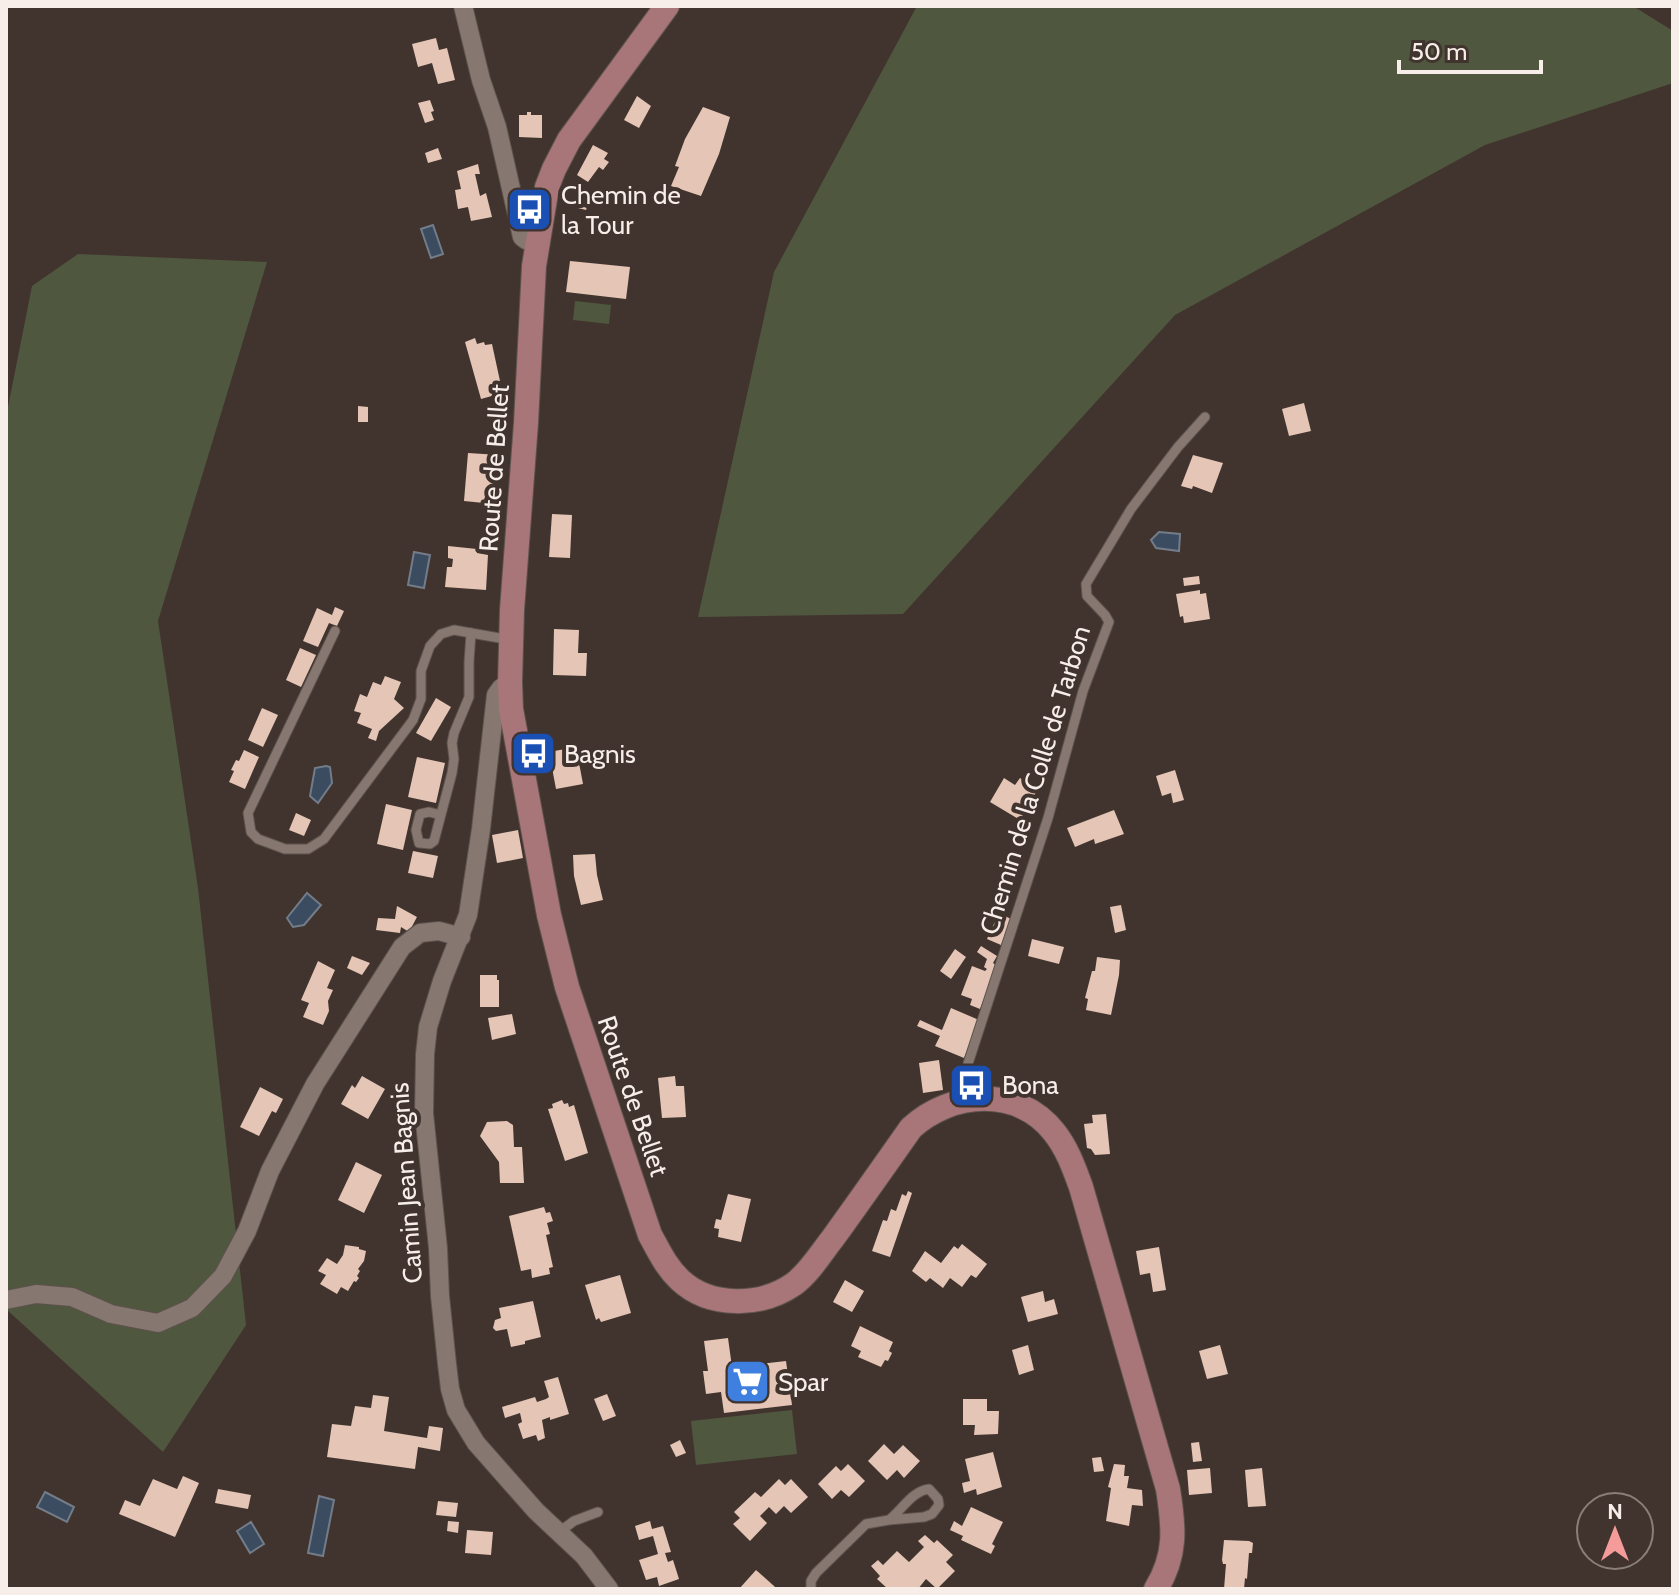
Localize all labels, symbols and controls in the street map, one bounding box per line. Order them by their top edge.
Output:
scale bar [1399,24,1541,74]
text: 50 m [1411,37,1467,66]
place label: Chemin de la Tour [561,179,681,241]
bus stop icon: Chemin de la Tour [506,186,554,234]
street label: Route de Bellet [472,383,516,553]
street label: Chemin de la Colle de Tarbon [973,622,1097,938]
bus stop icon: Bagnis [509,730,557,778]
place label: Bagnis [564,738,636,770]
street label: Route de Bellet [591,1012,675,1181]
bus stop icon: Bona [947,1061,995,1109]
place label: Bona [1002,1069,1059,1101]
street label: Camin Jean Bagnis [383,1081,429,1285]
supermarket icon: Spar [723,1358,771,1406]
place label: Spar [778,1366,829,1398]
north arrow [1575,1491,1655,1571]
text: N [1607,1498,1623,1525]

